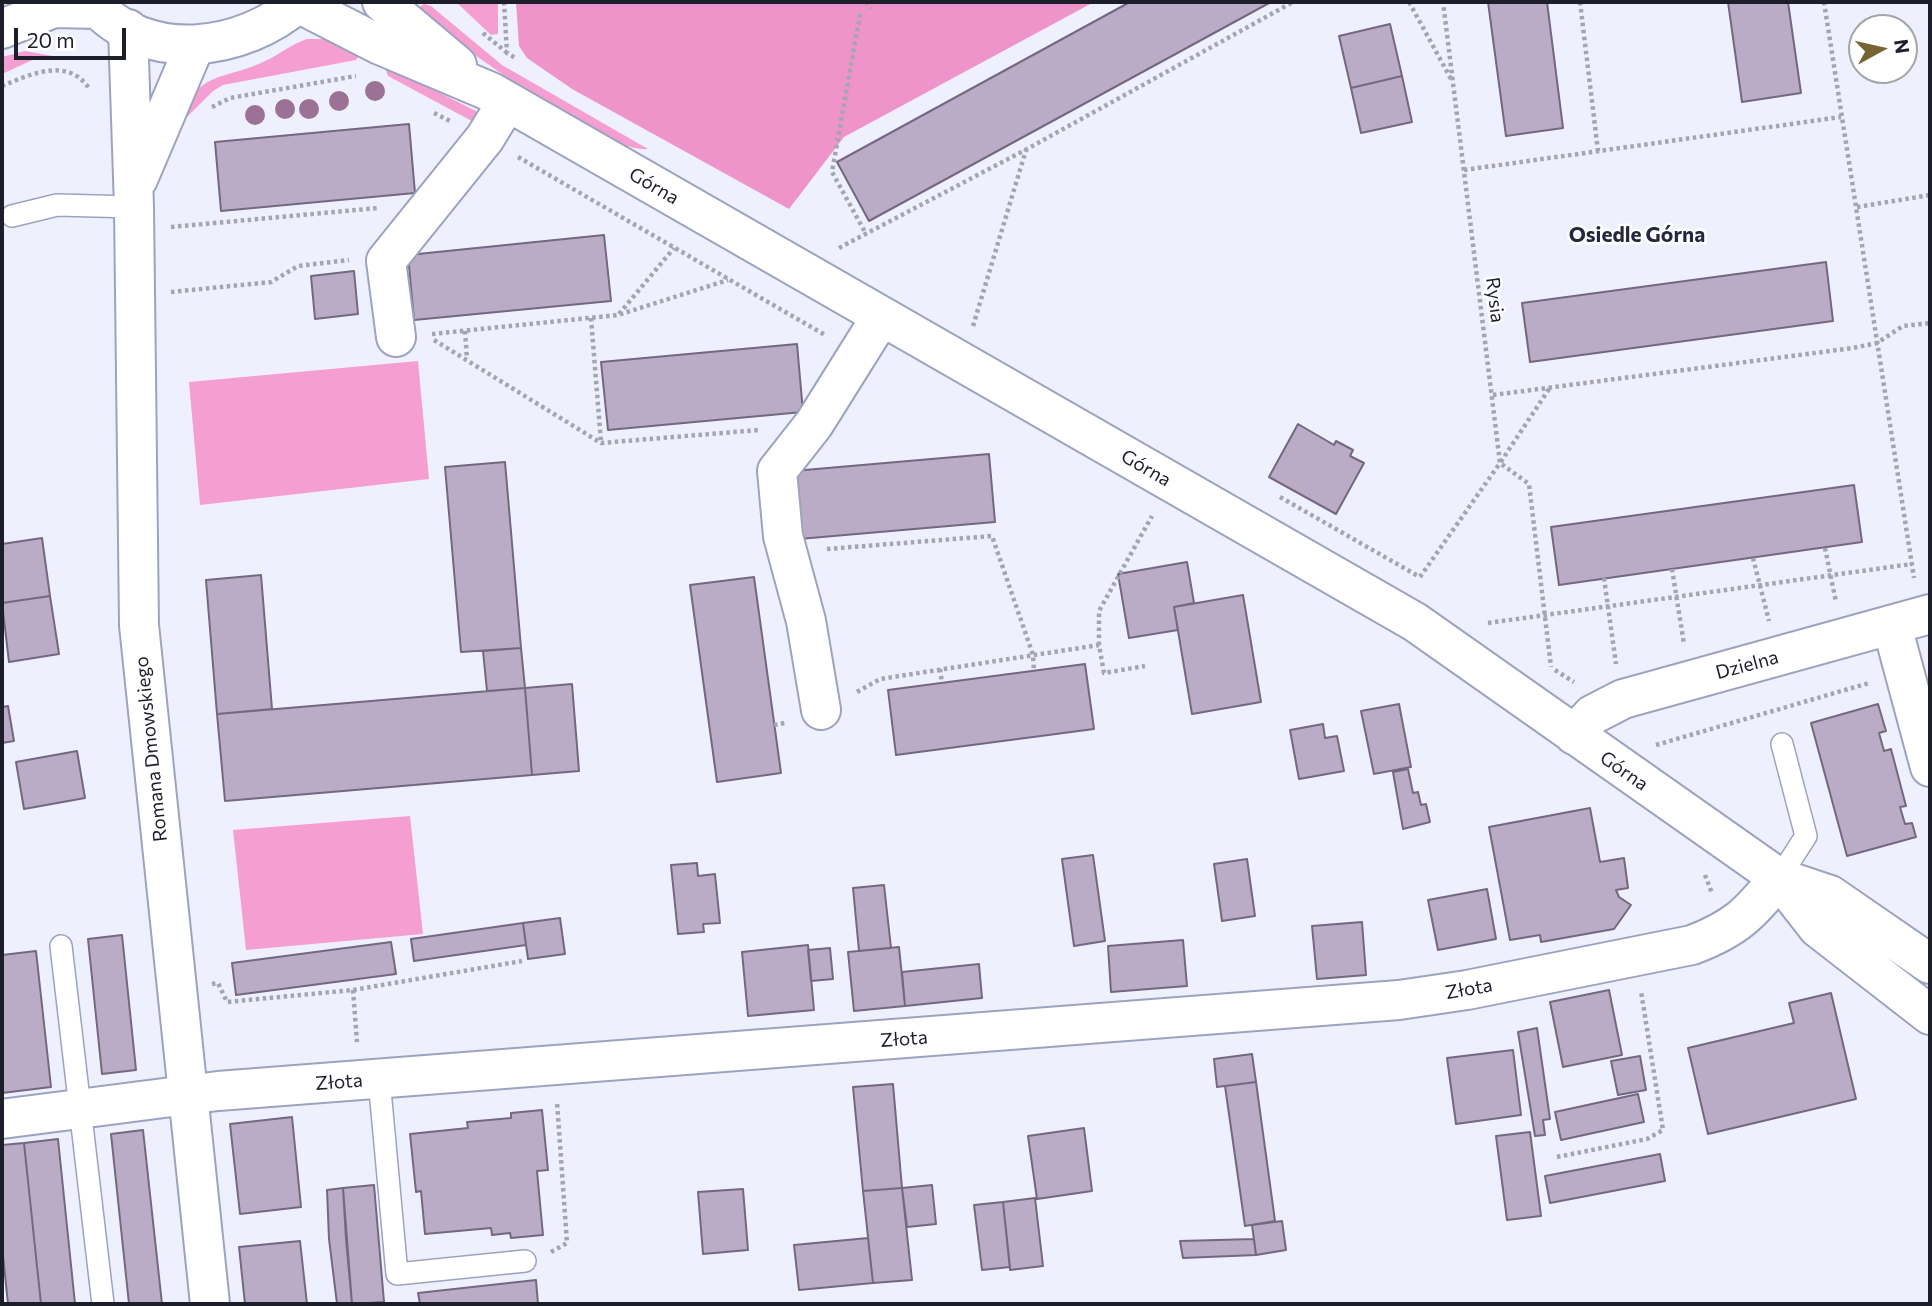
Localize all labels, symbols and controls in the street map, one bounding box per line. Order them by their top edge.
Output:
scale bar [18,14,130,58]
north arrow [1848,14,1918,84]
text: 20 m [27,27,75,52]
text: N [1890,38,1915,55]
street label: Górna [625,163,683,209]
district label: Osiedle Górna [1569,222,1705,248]
street label: Rysia [1481,276,1509,324]
street label: Górna [1117,445,1175,491]
street label: Dzielna [1713,646,1781,684]
street label: Romana Dmowskiego [130,655,172,843]
street label: Górna [1595,746,1653,796]
street label: Złota [1444,974,1494,1004]
street label: Złota [880,1026,928,1052]
street label: Złota [315,1069,363,1095]

